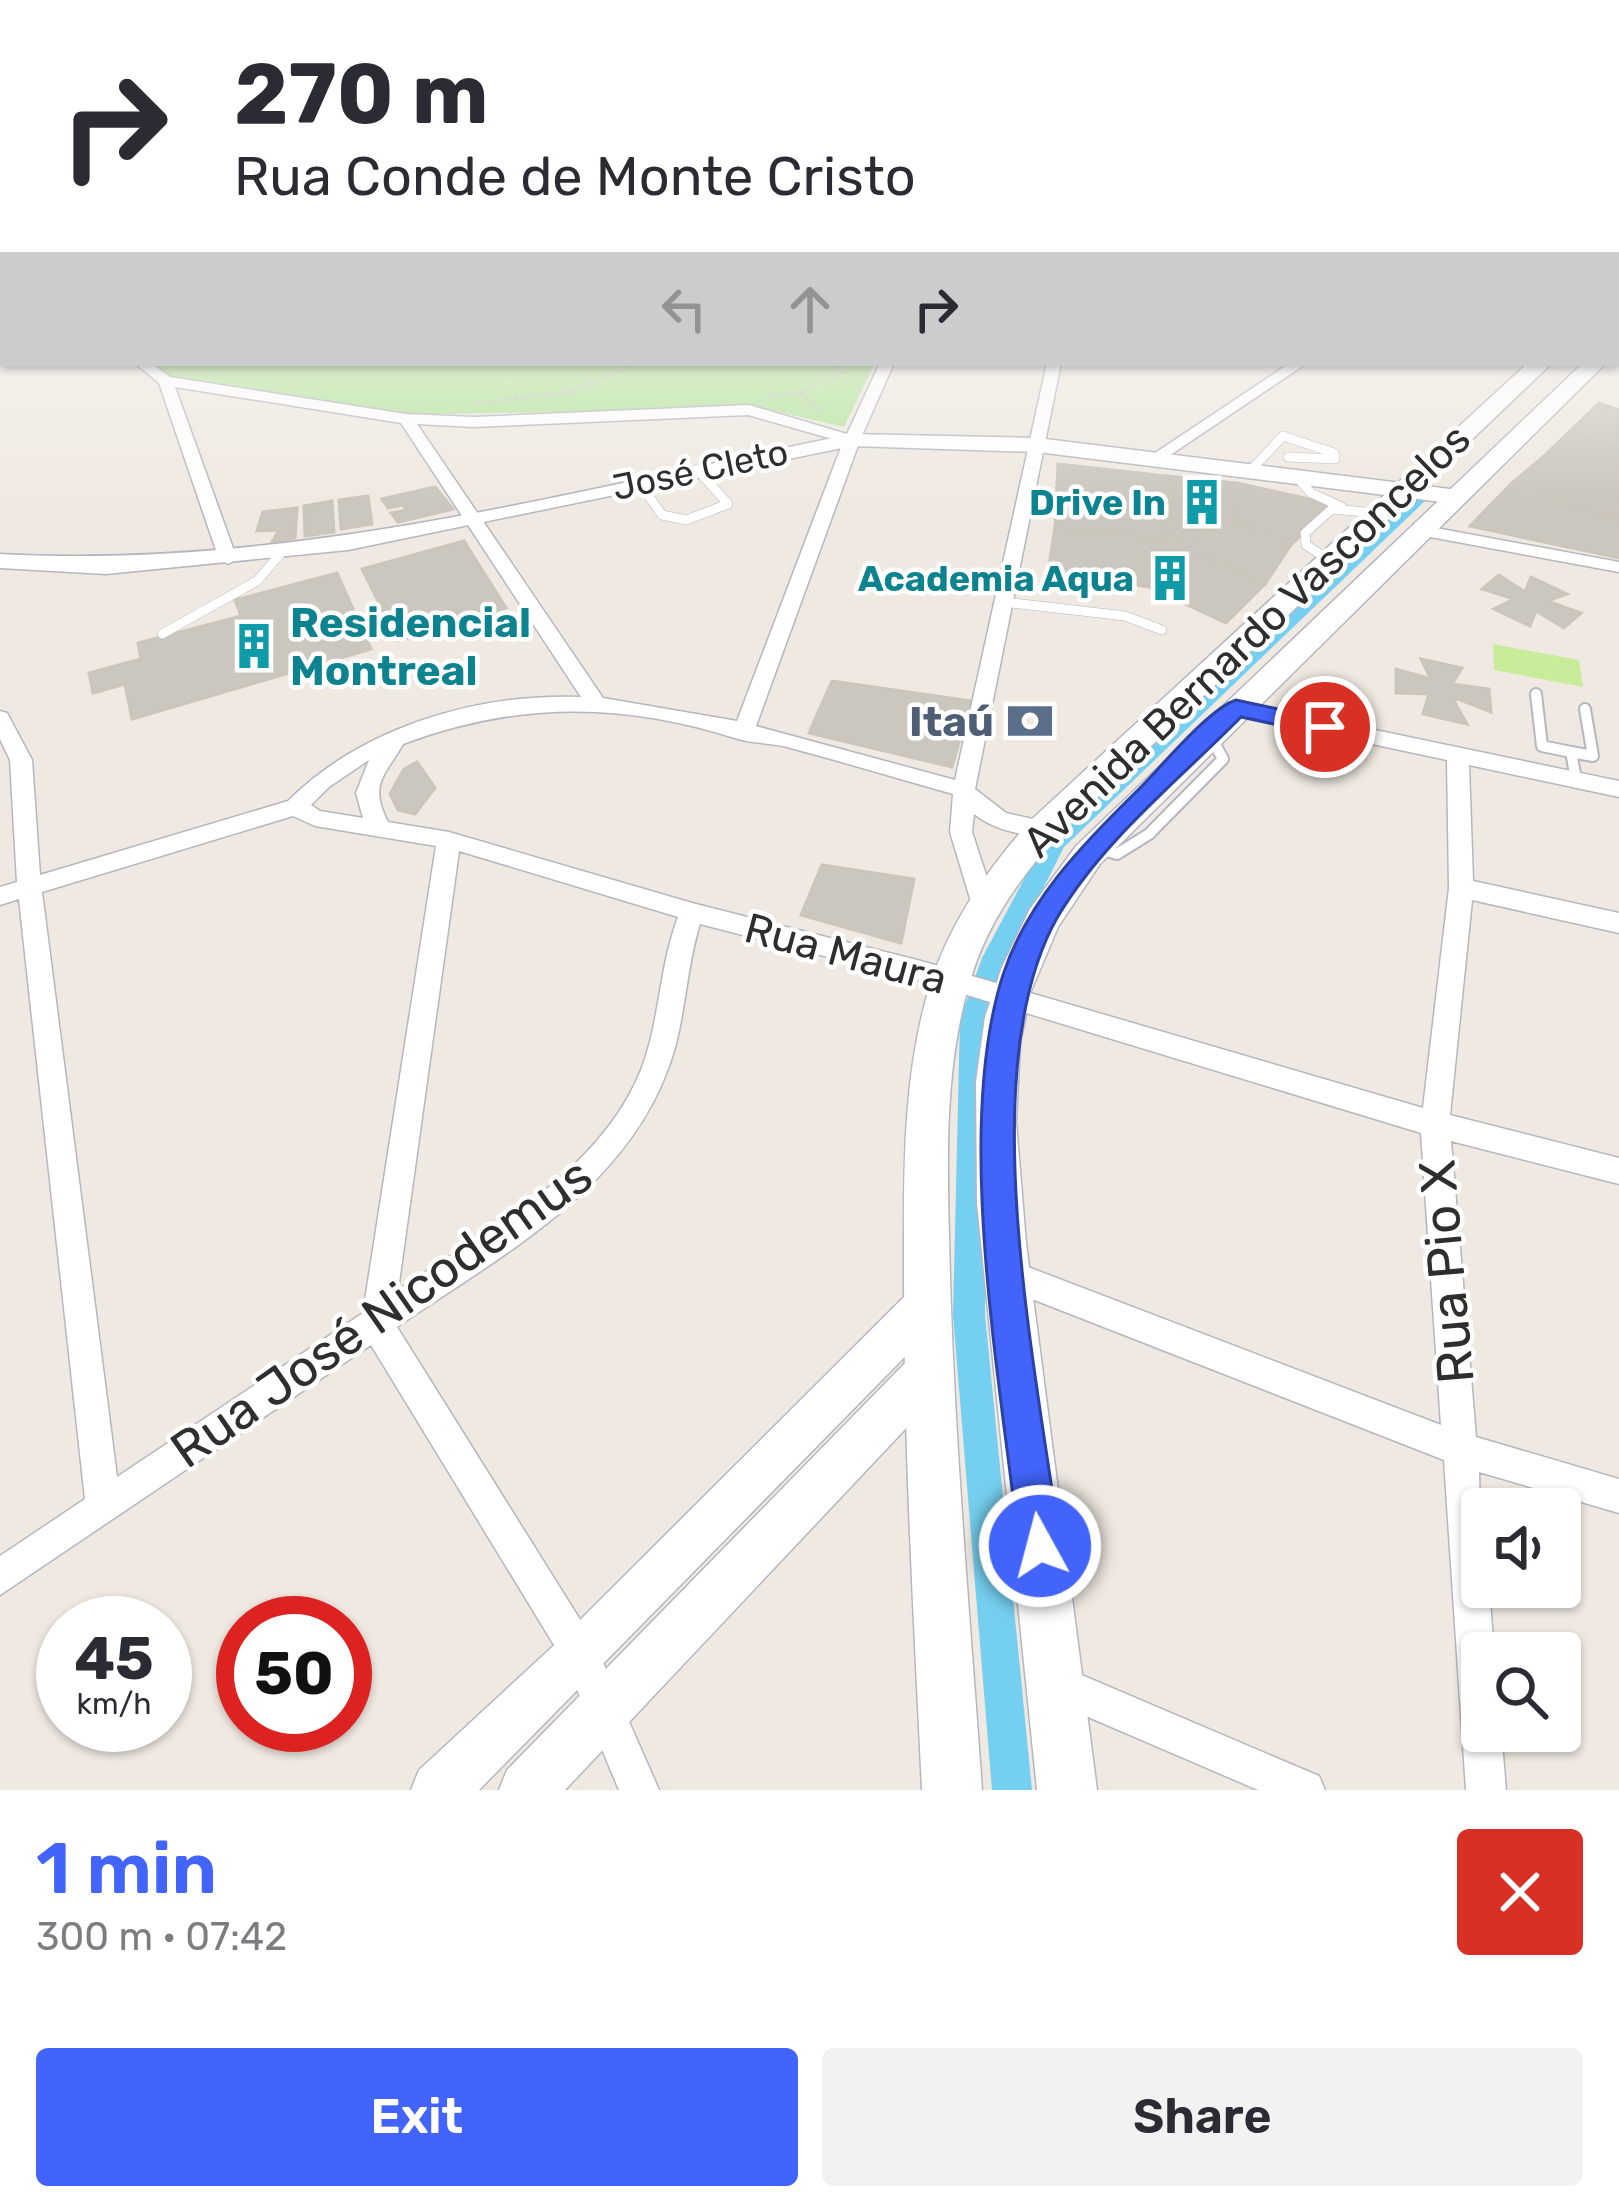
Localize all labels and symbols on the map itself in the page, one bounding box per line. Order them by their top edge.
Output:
street label: Avenida Bernardo Vasconcelos [1013,414,1481,868]
street label: José Cleto [608,430,792,509]
building icon: Drive In [1177,477,1227,527]
place label: Drive In [1029,481,1166,524]
building icon: Academia Aqua [1145,553,1195,603]
place label: Academia Aqua [858,557,1134,600]
place label: Residencial Montreal [290,598,531,696]
building icon: Residencial Montreal [229,621,279,671]
pin [1274,676,1376,778]
bank icon: Itaú [1005,696,1055,746]
place label: Itaú [909,697,994,747]
street label: Rua Maura [739,903,952,1005]
street label: Rua José Nicodemus [159,1144,603,1481]
street label: Rua Pio X [1406,1158,1487,1386]
position arrow [977,1483,1103,1609]
speed limit sign: 50 [216,1596,372,1752]

